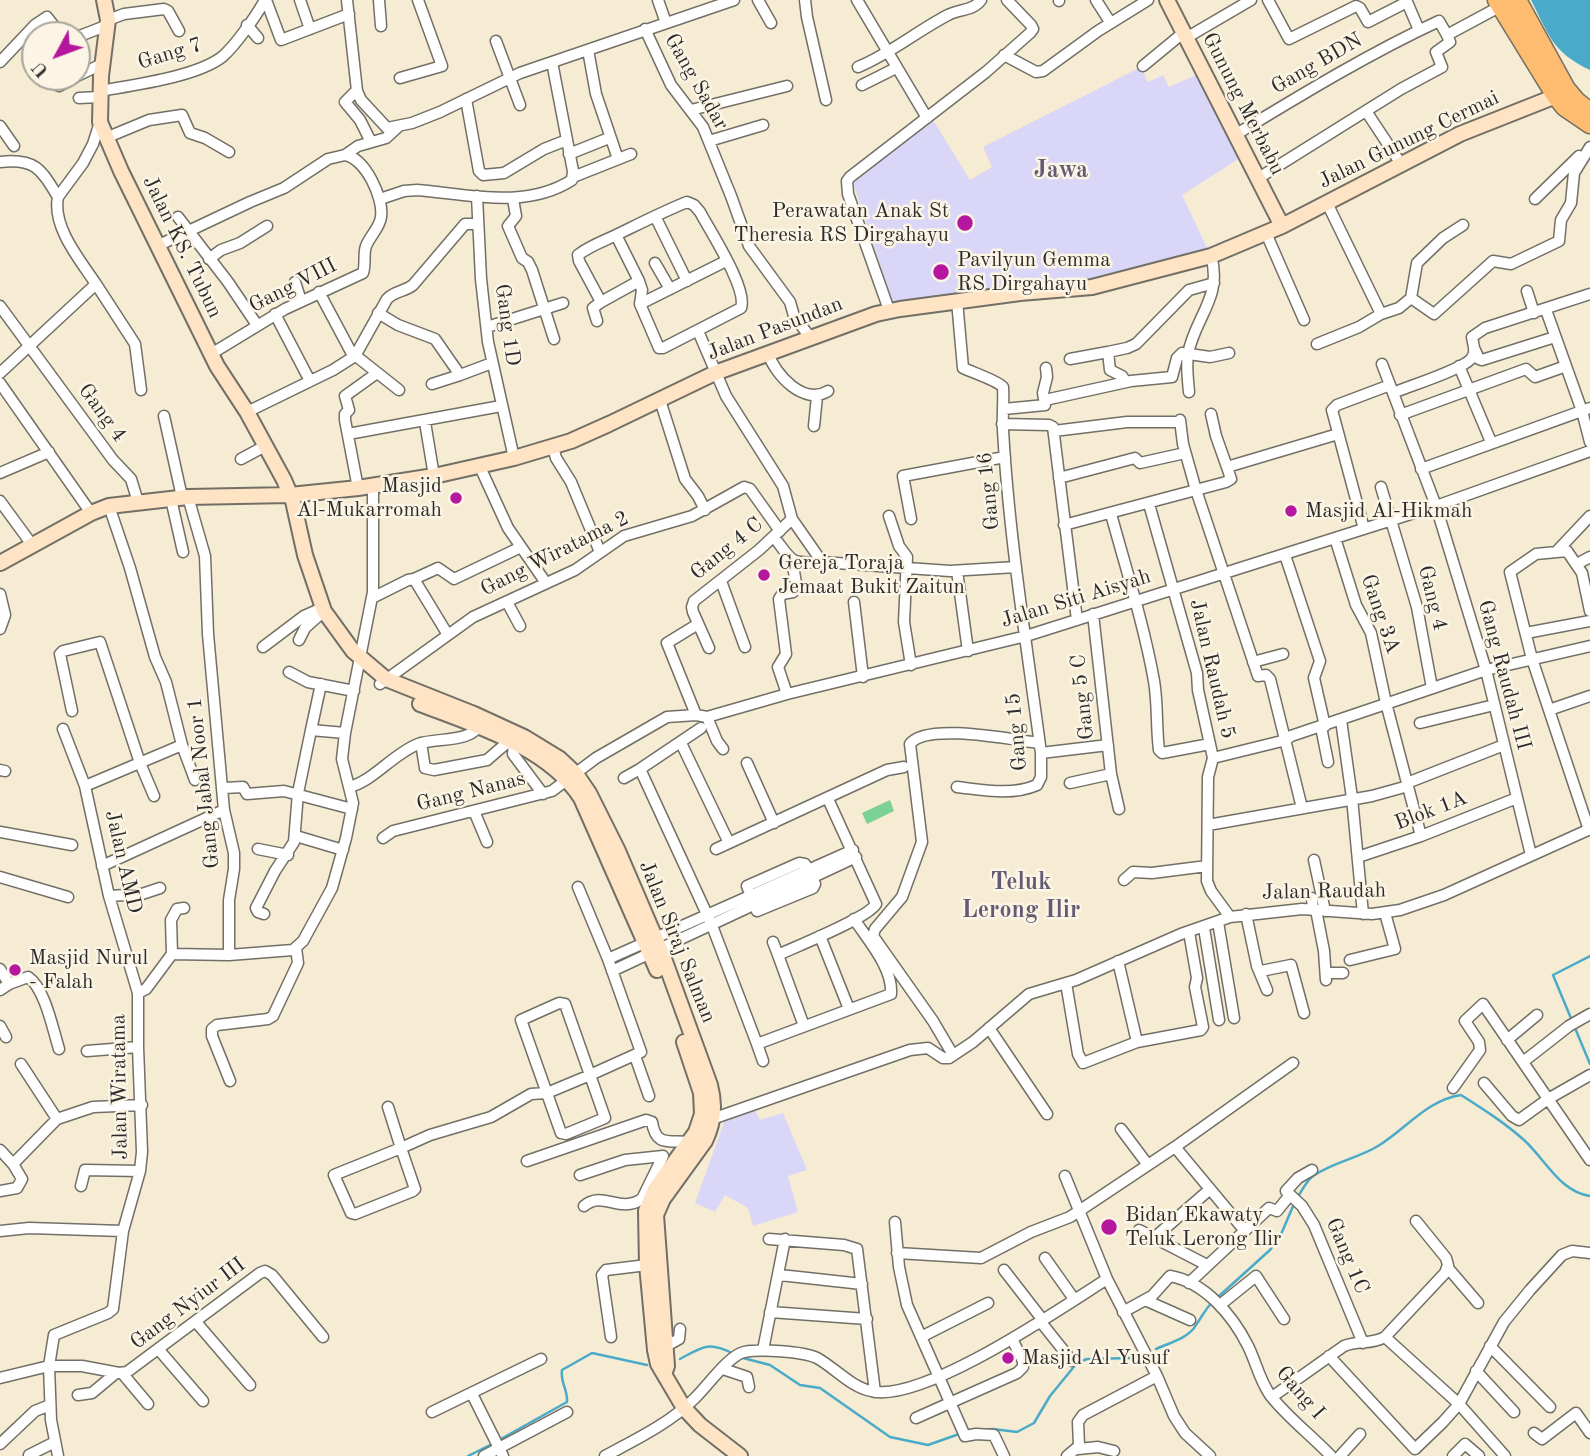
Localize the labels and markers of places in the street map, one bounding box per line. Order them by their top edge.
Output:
place label: Perawatan Anak St Theresia RS Dirgahayu [733,198,949,248]
marker: Perawatan Anak St Theresia RS Dirgahayu [955,213,975,233]
place label: Pavilyun Gemma RS Dirgahayu [957,247,1111,297]
marker: Pavilyun Gemma RS Dirgahayu [931,262,951,282]
place label: Masjid Al-Mukarromah [296,473,442,523]
marker: Masjid Al-Mukarromah [448,490,464,506]
place label: Masjid Al-Hikmah [1305,498,1472,524]
marker: Masjid Al-Hikmah [1283,503,1299,519]
place label: Gereja Toraja Jemaat Bukit Zaitun [778,550,965,600]
marker: Gereja Toraja Jemaat Bukit Zaitun [756,567,772,583]
place label: Masjid Nurul - Falah [29,945,148,995]
marker: Masjid Nurul - Falah [7,962,23,978]
place label: Bidan Ekawaty Teluk Lerong Ilir [1125,1202,1281,1252]
marker: Bidan Ekawaty Teluk Lerong Ilir [1099,1217,1119,1237]
place label: Masjid Al Yusuf [1022,1345,1169,1371]
marker: Masjid Al Yusuf [1000,1350,1016,1366]

